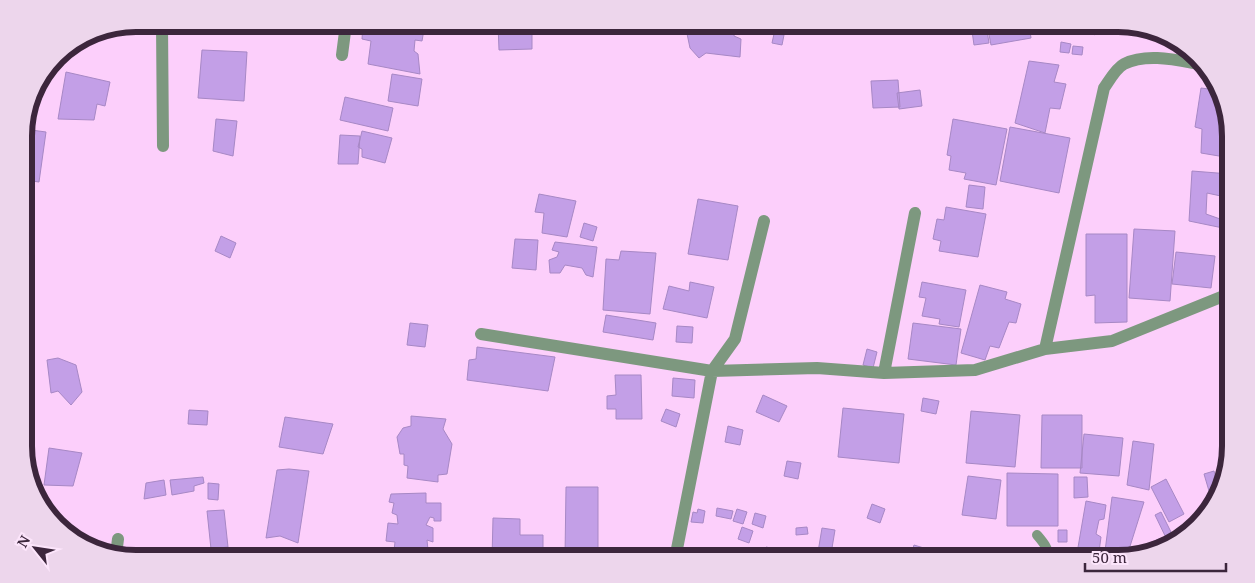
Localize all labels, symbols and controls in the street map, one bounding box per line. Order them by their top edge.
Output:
north arrow [10,523,60,573]
text: N [12,532,34,551]
scale bar [1085,540,1226,572]
text: 50 m [1092,547,1127,567]

